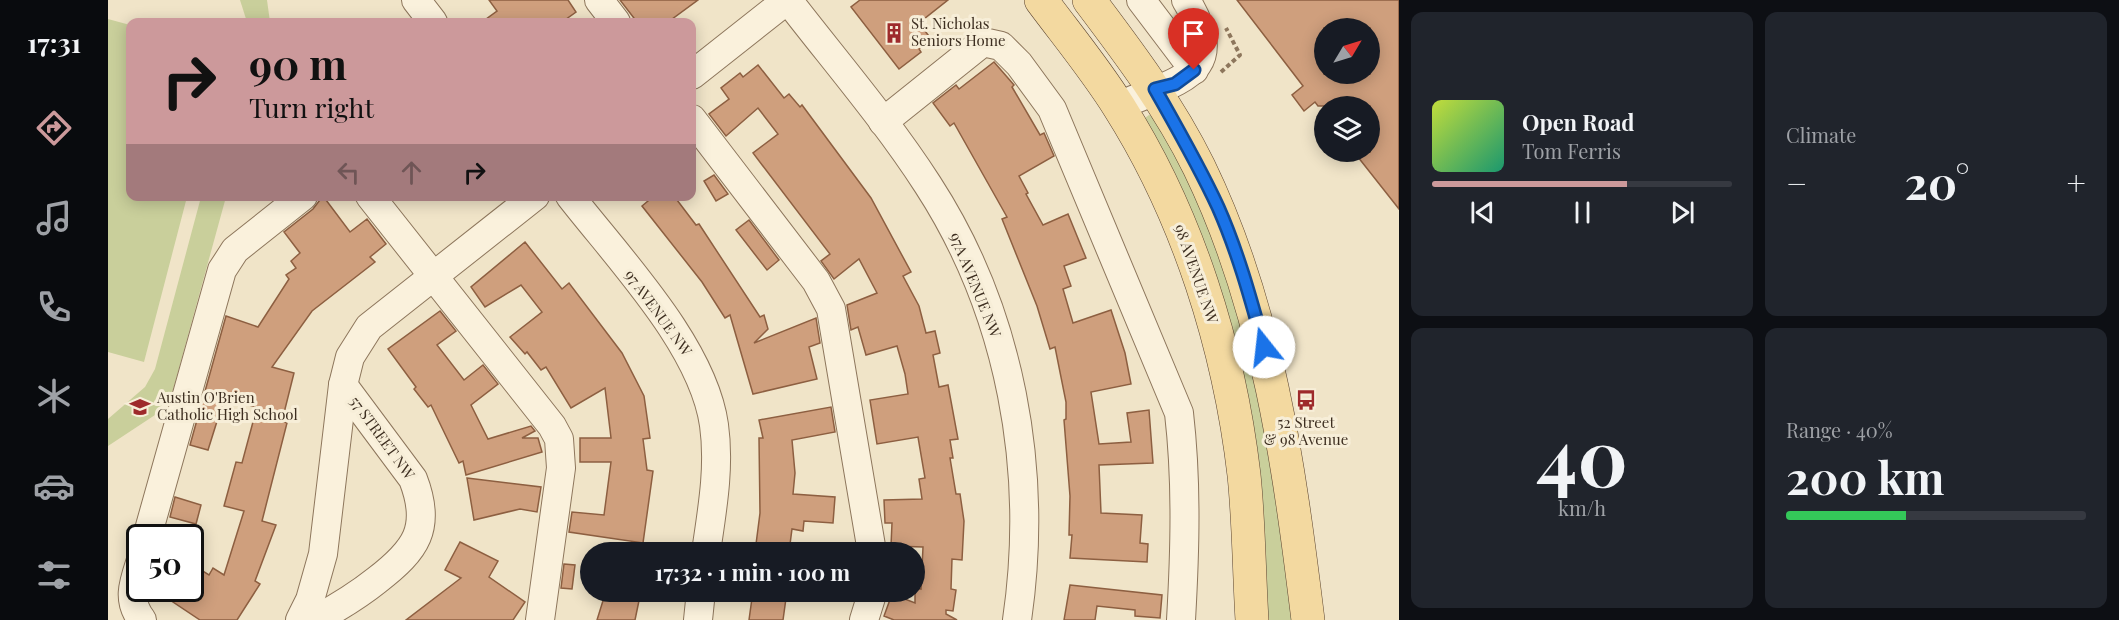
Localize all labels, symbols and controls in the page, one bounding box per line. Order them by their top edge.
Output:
pin [1168,8,1219,70]
place label: St. Nicholas Seniors Home [911,13,1006,50]
icon: arrive [1177,17,1210,50]
north arrow [1314,18,1380,84]
map controls [1314,18,1380,162]
building icon: St. Nicholas Seniors Home [882,21,906,45]
text: 17:31 [27,24,81,60]
text: 90 m [249,35,347,91]
icon: right [150,42,228,120]
text: Turn right [249,89,374,125]
button: layers [1314,96,1380,162]
icon: directions [33,107,75,149]
text: Open Road [1522,107,1634,137]
text: Climate [1786,121,1856,148]
text: Tom Ferris [1522,137,1621,164]
text: 20° [1905,151,1969,211]
icon: left [332,156,365,189]
icon: ahead [395,156,428,189]
icon: right [458,156,491,189]
text: − [1786,160,1807,204]
text: + [2067,160,2086,204]
icon: previous [1466,196,1499,229]
icon: pause [1566,196,1599,229]
icon: next [1666,196,1699,229]
icon: music [33,197,75,239]
street label: 98 AVENUE NW [1171,221,1223,326]
street label: 97A AVENUE NW [946,229,1006,340]
street label: 97 AVENUE NW [621,265,697,360]
icon: phone [33,286,75,328]
position arrow [1232,315,1296,379]
icon: climate [33,375,75,417]
place label: Austin O'Brien Catholic High School [156,387,298,424]
bus stop icon: 52 Street & 98 Avenue [1294,388,1318,412]
street label: 57 STREET NW [346,392,420,483]
school or university icon: Austin O'Brien Catholic High School [128,395,152,419]
text: 40 [1536,403,1628,507]
place label: 52 Street & 98 Avenue [1264,412,1348,449]
text: Range · 40% [1786,416,1893,443]
text: 200 km [1786,446,1945,506]
icon: car [33,465,75,507]
text: km/h [1558,494,1606,521]
speed limit sign: 50 [126,524,204,602]
icon: filters [33,554,75,596]
text: 17:32 · 1 min · 100 m [655,557,850,587]

